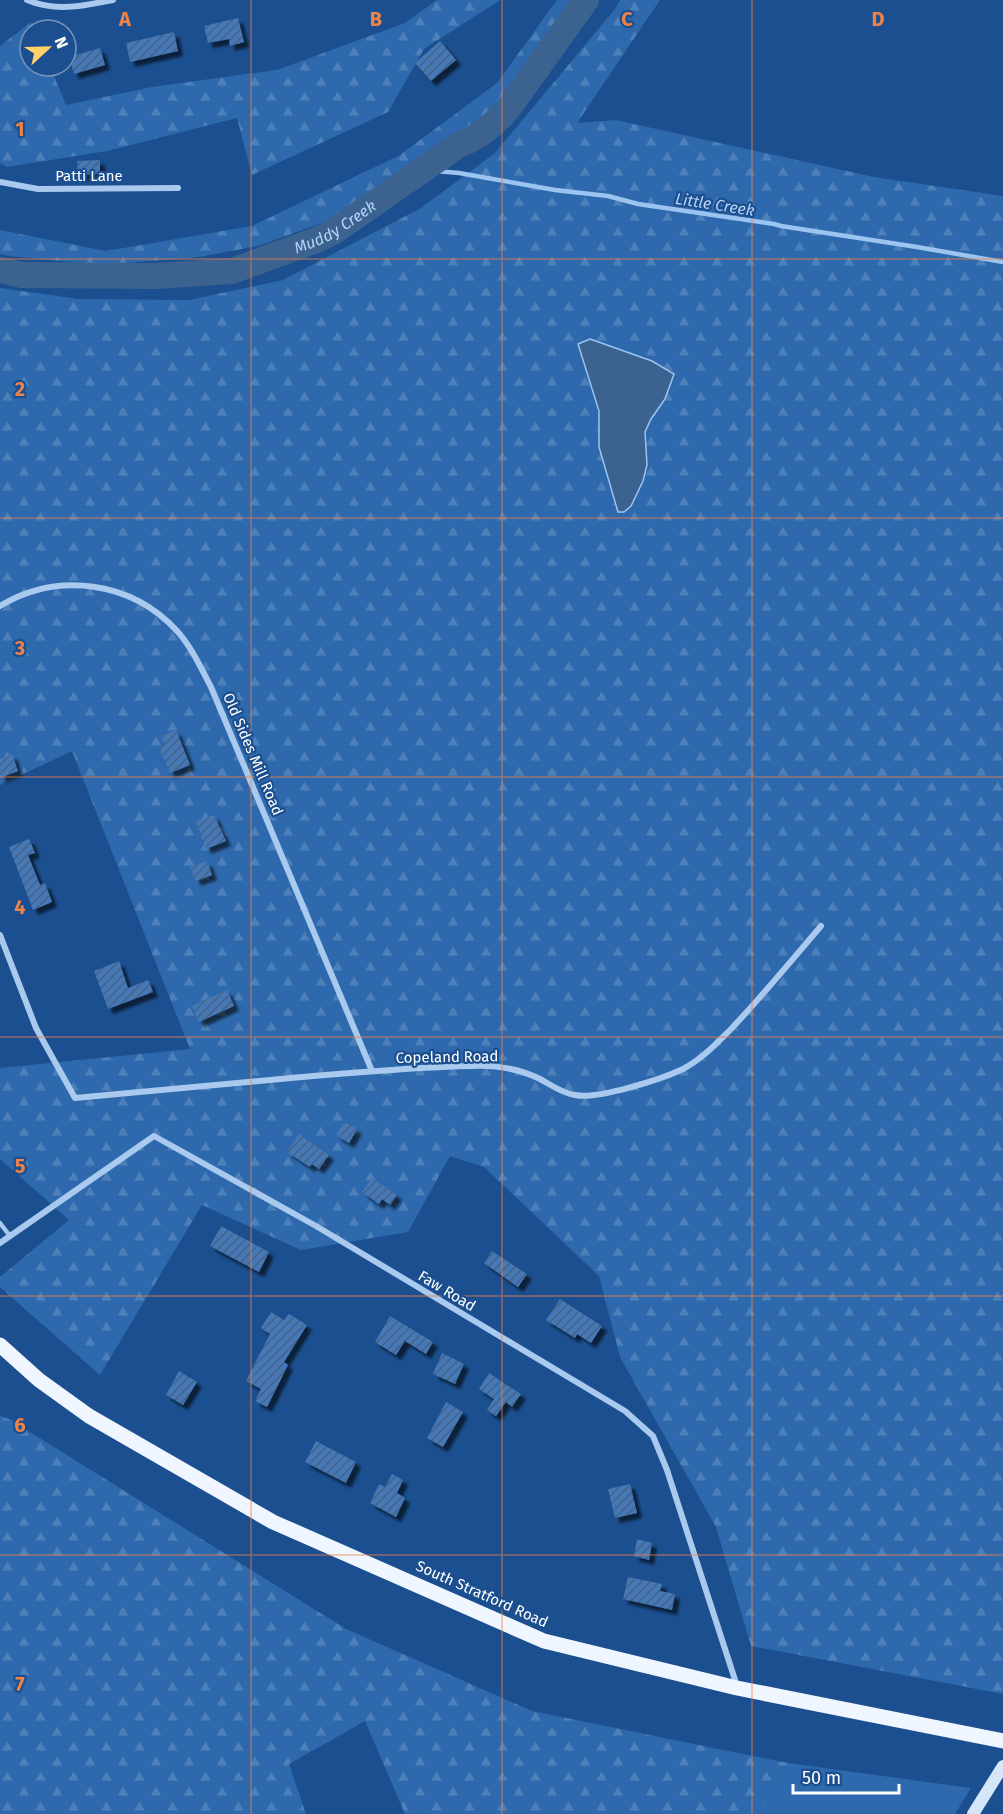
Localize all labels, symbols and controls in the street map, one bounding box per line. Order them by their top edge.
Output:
text: A [118,7,132,31]
text: B [370,7,382,31]
text: C [621,7,633,31]
text: D [871,7,885,31]
north arrow [18,18,78,78]
text: N [51,34,72,51]
text: 1 [15,117,25,141]
street label: Patti Lane [55,167,123,185]
water label: Little Creek [674,189,756,220]
water label: Muddy Creek [291,196,380,258]
text: 2 [15,377,25,401]
text: 3 [14,636,25,660]
street label: Old Sides Mill Road [219,690,287,818]
text: 4 [14,895,26,919]
street label: Copeland Road [395,1047,499,1067]
text: 5 [15,1154,26,1178]
street label: Faw Road [415,1267,479,1315]
text: 6 [14,1413,26,1437]
street label: South Stratford Road [413,1557,551,1631]
text: 7 [15,1672,25,1696]
scale bar [793,1757,900,1795]
text: 50 m [802,1767,841,1789]

